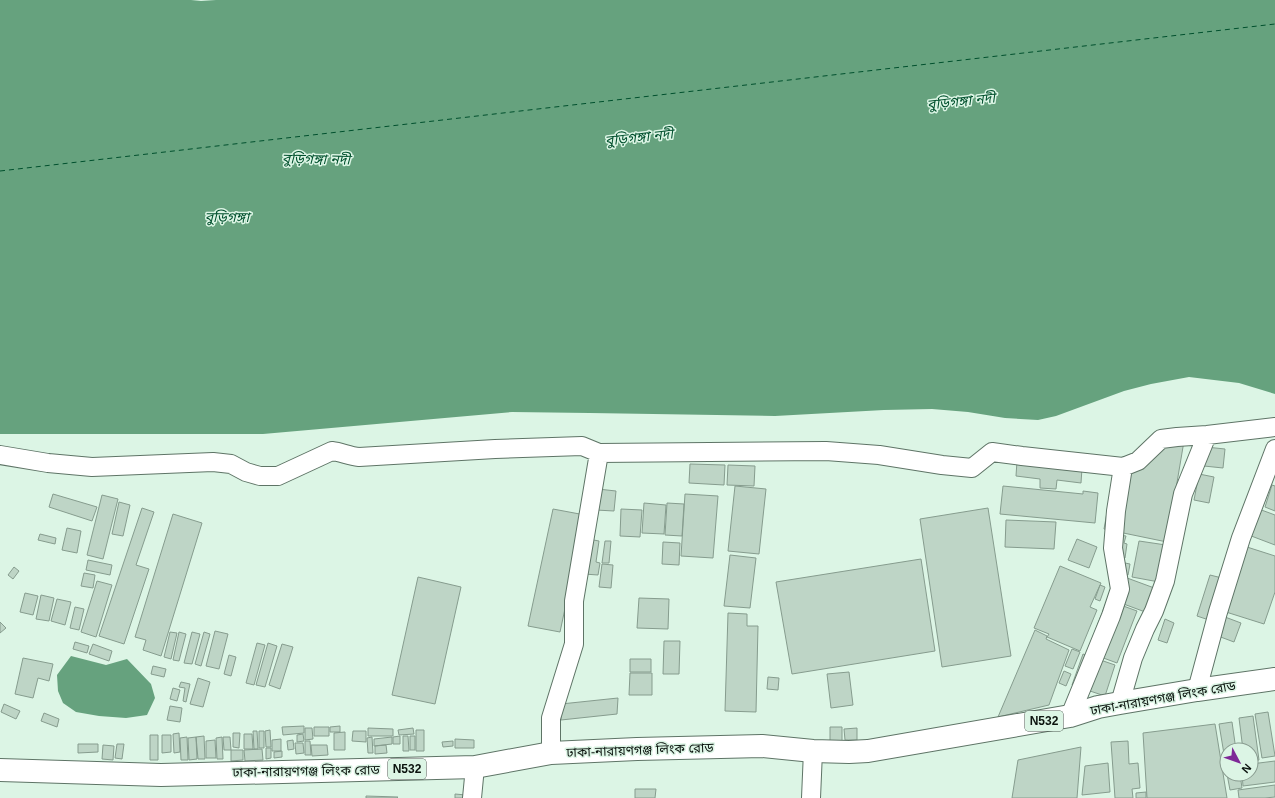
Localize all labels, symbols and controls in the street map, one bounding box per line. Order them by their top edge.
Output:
water label: বুড়িগঙ্গা নদী [926,89,999,114]
water label: বুড়িগঙ্গা নদী [604,125,677,150]
water label: বুড়িগঙ্গা নদী [282,150,354,169]
water label: বুড়িগঙ্গা [205,209,252,226]
street label: ঢাকা-নারায়ণগঞ্জ লিংক রোড [1088,678,1238,718]
road number: N532 [1025,711,1063,731]
street label: ঢাকা-নারায়ণগঞ্জ লিংক রোড [565,740,715,760]
north arrow [1219,742,1259,782]
road number: N532 [388,759,426,779]
street label: ঢাকা-নারায়ণগঞ্জ লিংক রোড [231,762,381,780]
text: N [1239,762,1254,776]

